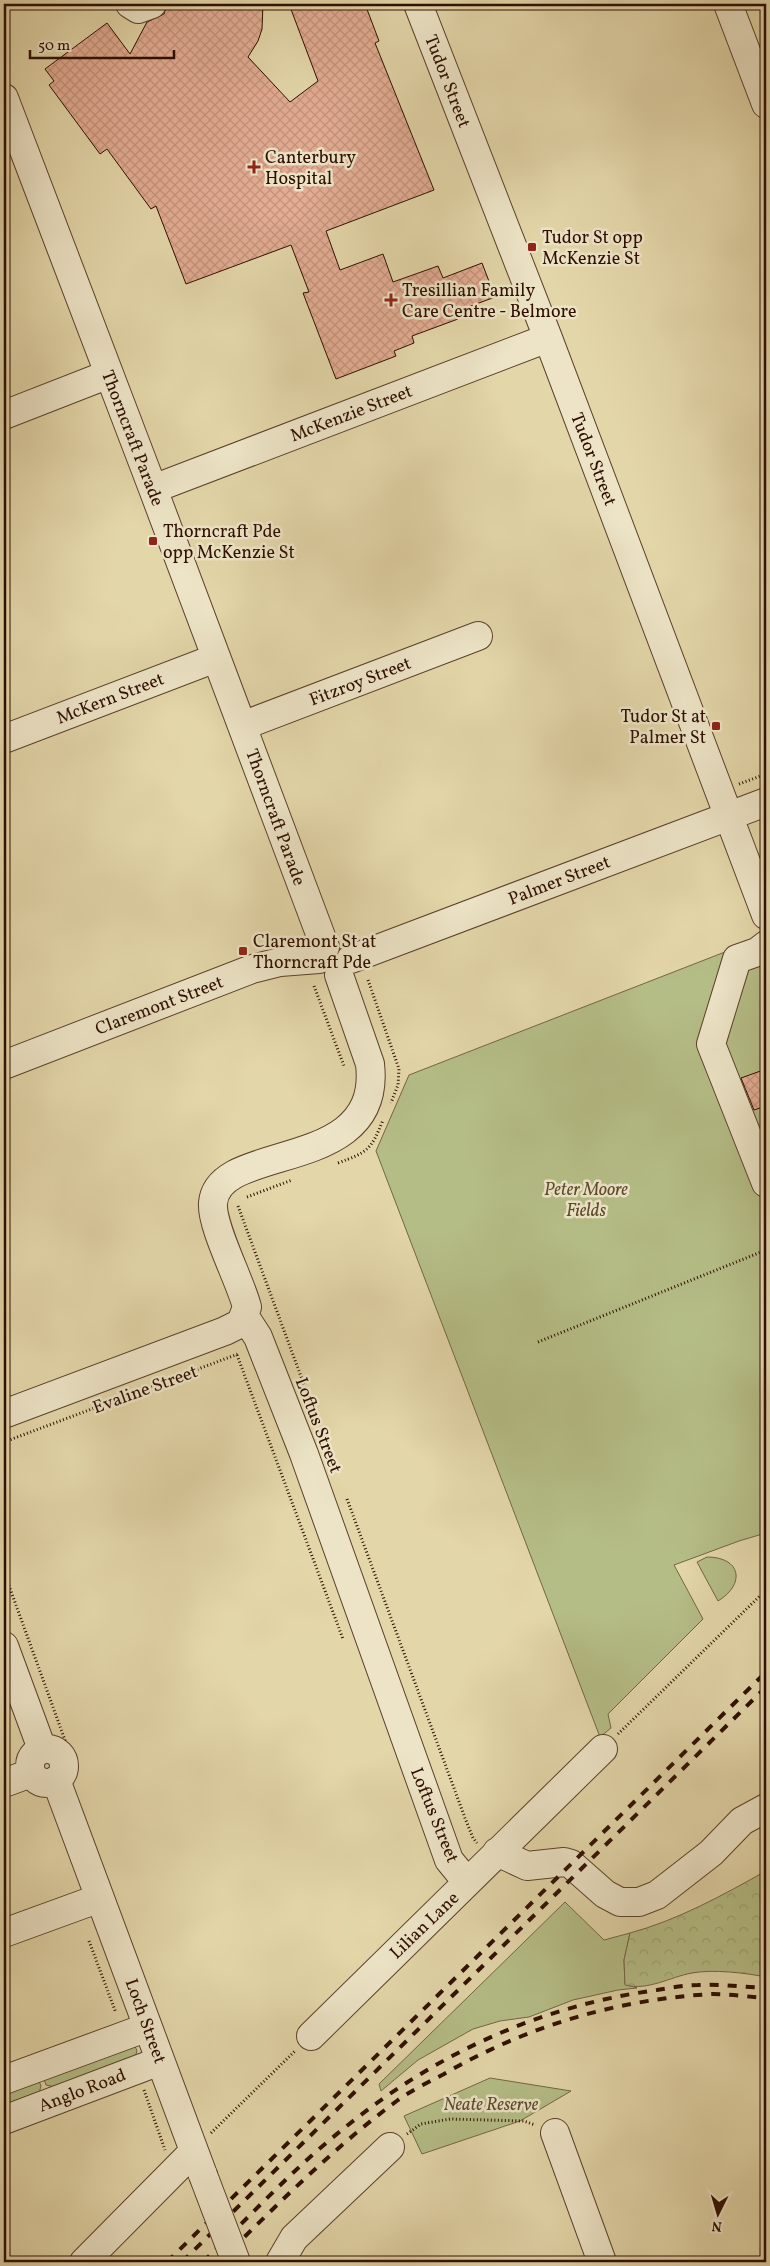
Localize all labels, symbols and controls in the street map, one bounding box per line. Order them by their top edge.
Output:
scale bar [30,28,174,60]
street label: Tudor Street [417,31,476,132]
text: 50 m [38,36,70,57]
place label: Canterbury Hospital [265,146,356,192]
marker: Canterbury Hospital [247,160,261,174]
place label: Tudor St opp McKenzie St [542,226,643,272]
marker: Tudor St opp McKenzie St [526,241,538,253]
place label: Tresillian Family Care Centre - Belmore [402,279,577,325]
marker: Tresillian Family Care Centre - Belmore [384,293,398,307]
street label: Thorncraft Parade [94,367,169,510]
street label: McKenzie Street [287,380,416,449]
street label: Tudor Street [563,409,622,510]
place label: Thorncraft Pde opp McKenzie St [163,520,295,566]
marker: Thorncraft Pde opp McKenzie St [147,535,159,547]
street label: Fitzroy Street [306,652,415,713]
street label: McKern Street [53,667,168,731]
place label: Tudor St at Palmer St [620,705,706,751]
marker: Tudor St at Palmer St [710,720,722,732]
street label: Thorncraft Parade [238,746,311,889]
street label: Palmer Street [505,850,614,912]
place label: Claremont St at Thorncraft Pde [253,930,376,976]
marker: Claremont St at Thorncraft Pde [237,945,249,957]
street label: Claremont Street [92,970,227,1042]
park label: Peter Moore Fields [544,1178,628,1224]
street label: Evaline Street [89,1360,202,1421]
street label: Loftus Street [288,1374,347,1477]
street label: Loftus Street [403,1764,464,1867]
street label: Lilian Lane [385,1887,465,1966]
street label: Loch Street [118,1976,172,2067]
street label: Anglo Road [35,2063,130,2120]
park label: Neate Reserve [444,2093,539,2118]
north arrow [692,2188,742,2238]
text: N [711,2216,723,2235]

